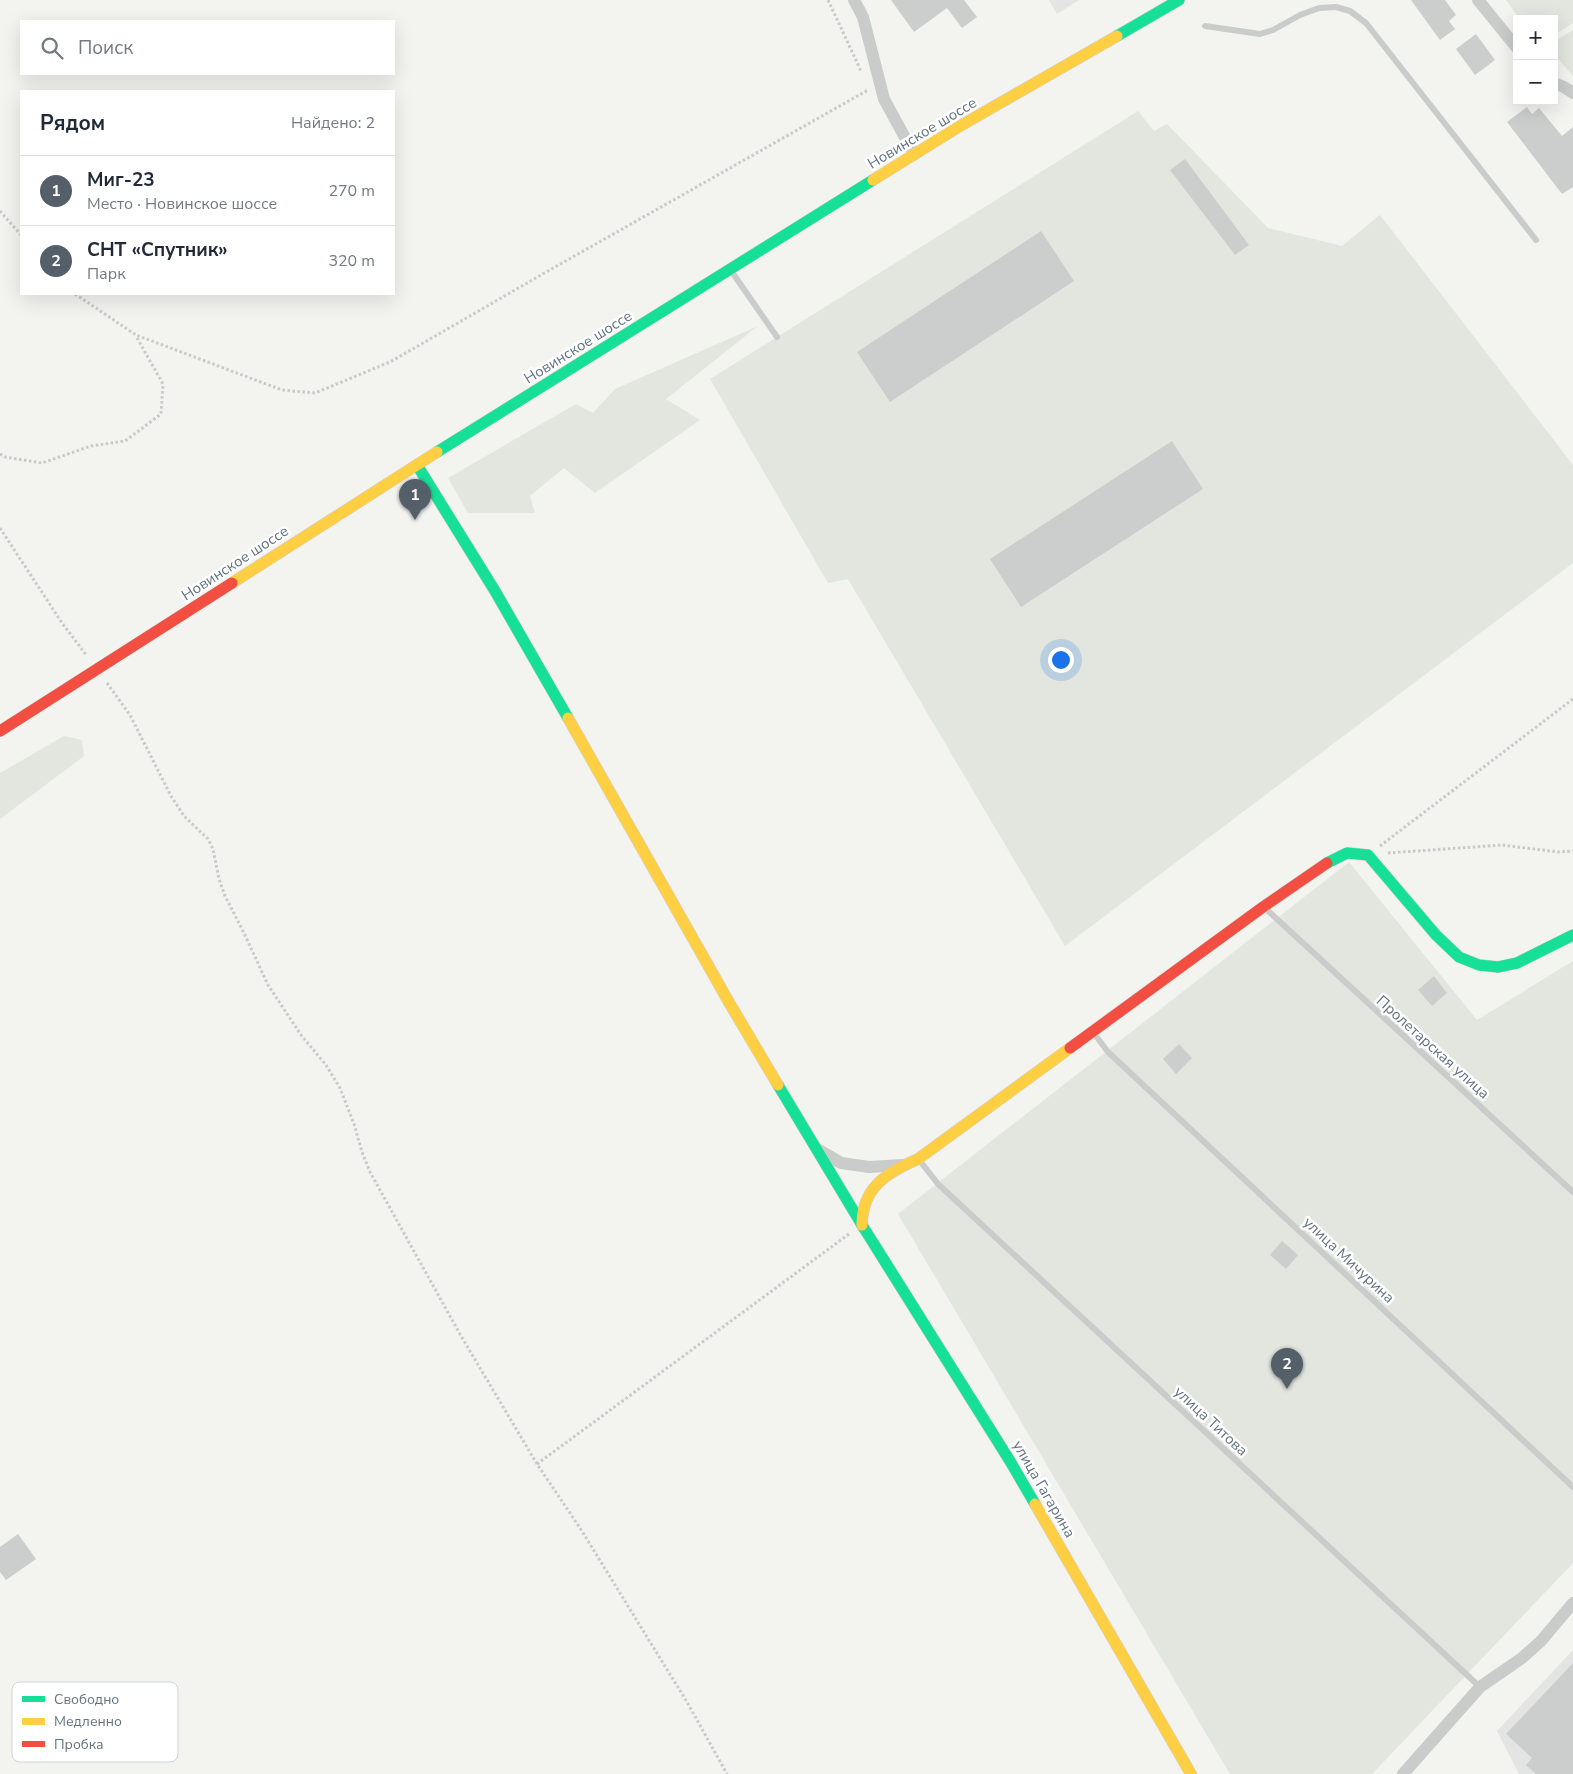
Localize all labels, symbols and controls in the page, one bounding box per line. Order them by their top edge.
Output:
map controls [1513,15,1558,105]
button: + [1513,15,1558,60]
search box [20,20,395,75]
icon: search [38,34,66,62]
text: Поиск [78,35,133,61]
button: − [1513,60,1558,105]
street label: Новинское шоссе [864,93,980,173]
text: Рядом [40,109,105,137]
text: Найдено: 2 [291,112,375,134]
text: Миг-23 [87,167,155,193]
text: 1 [51,180,61,202]
text: 270 m [328,180,375,202]
text: Место · Новинское шоссе [87,193,277,215]
text: СНТ «Спутник» [87,237,228,263]
text: 2 [51,250,61,272]
text: 320 m [328,250,375,272]
text: Парк [87,263,126,285]
street label: Новинское шоссе [520,306,636,388]
pin: 1 [399,479,431,520]
street label: Новинское шоссе [178,521,292,605]
your location [1048,647,1074,673]
street label: Пролетарская улица [1372,991,1494,1103]
street label: улица Мичурина [1299,1212,1399,1308]
pin: 2 [1271,1348,1303,1389]
street label: улица Титова [1170,1382,1252,1460]
street label: улица Гагарина [1008,1437,1080,1541]
legend [12,1682,178,1762]
text: Свободно [54,1690,119,1709]
text: Медленно [54,1712,122,1731]
text: Пробка [54,1735,104,1754]

